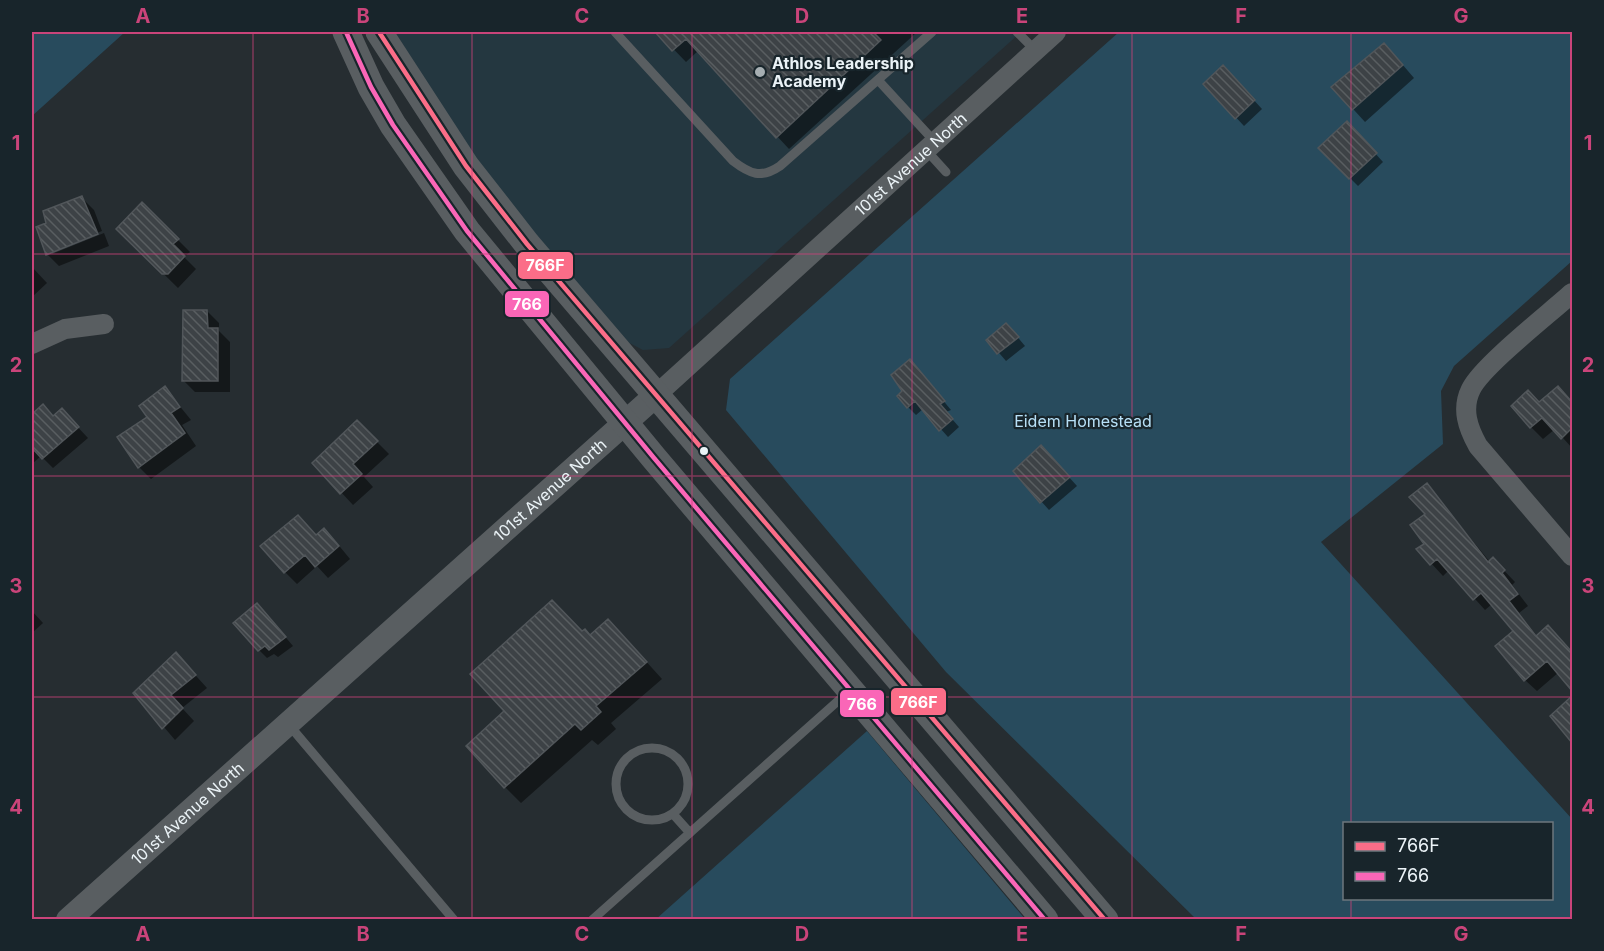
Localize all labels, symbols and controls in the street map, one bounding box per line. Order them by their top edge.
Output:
text: A [136,4,151,28]
text: B [356,4,370,28]
text: C [575,4,589,28]
text: D [795,4,809,28]
text: E [1016,4,1028,28]
text: F [1235,4,1247,28]
text: G [1453,4,1469,28]
place label: Athlos Leadership Academy [772,53,914,91]
marker: Athlos Leadership Academy [753,65,767,79]
street label: 101st Avenue North [850,108,971,220]
text: 1 [12,131,20,155]
text: 1 [1584,131,1592,155]
line badge: 766F [517,251,574,280]
text: 766F [525,255,565,275]
line badge: 766 [504,290,550,318]
text: 766 [512,294,542,314]
text: 2 [10,353,22,377]
text: 2 [1582,353,1594,377]
park label: Eidem Homestead [1014,411,1152,431]
street label: 101st Avenue North [489,434,611,545]
unlabelled marker [698,445,710,457]
text: 3 [10,574,22,598]
text: 3 [1582,574,1594,598]
line badge: 766F [890,687,947,716]
line badge: 766 [839,689,885,718]
text: 766F [898,692,938,712]
text: 766 [847,694,877,714]
street label: 101st Avenue North [127,758,248,869]
text: 4 [9,795,23,819]
text: 4 [1581,795,1595,819]
legend [1343,822,1553,900]
text: 766F [1397,835,1440,856]
text: 766 [1397,865,1429,886]
text: A [136,922,151,946]
text: B [356,922,370,946]
text: C [575,922,589,946]
text: D [795,922,809,946]
text: E [1016,922,1028,946]
text: F [1235,922,1247,946]
text: G [1453,922,1469,946]

